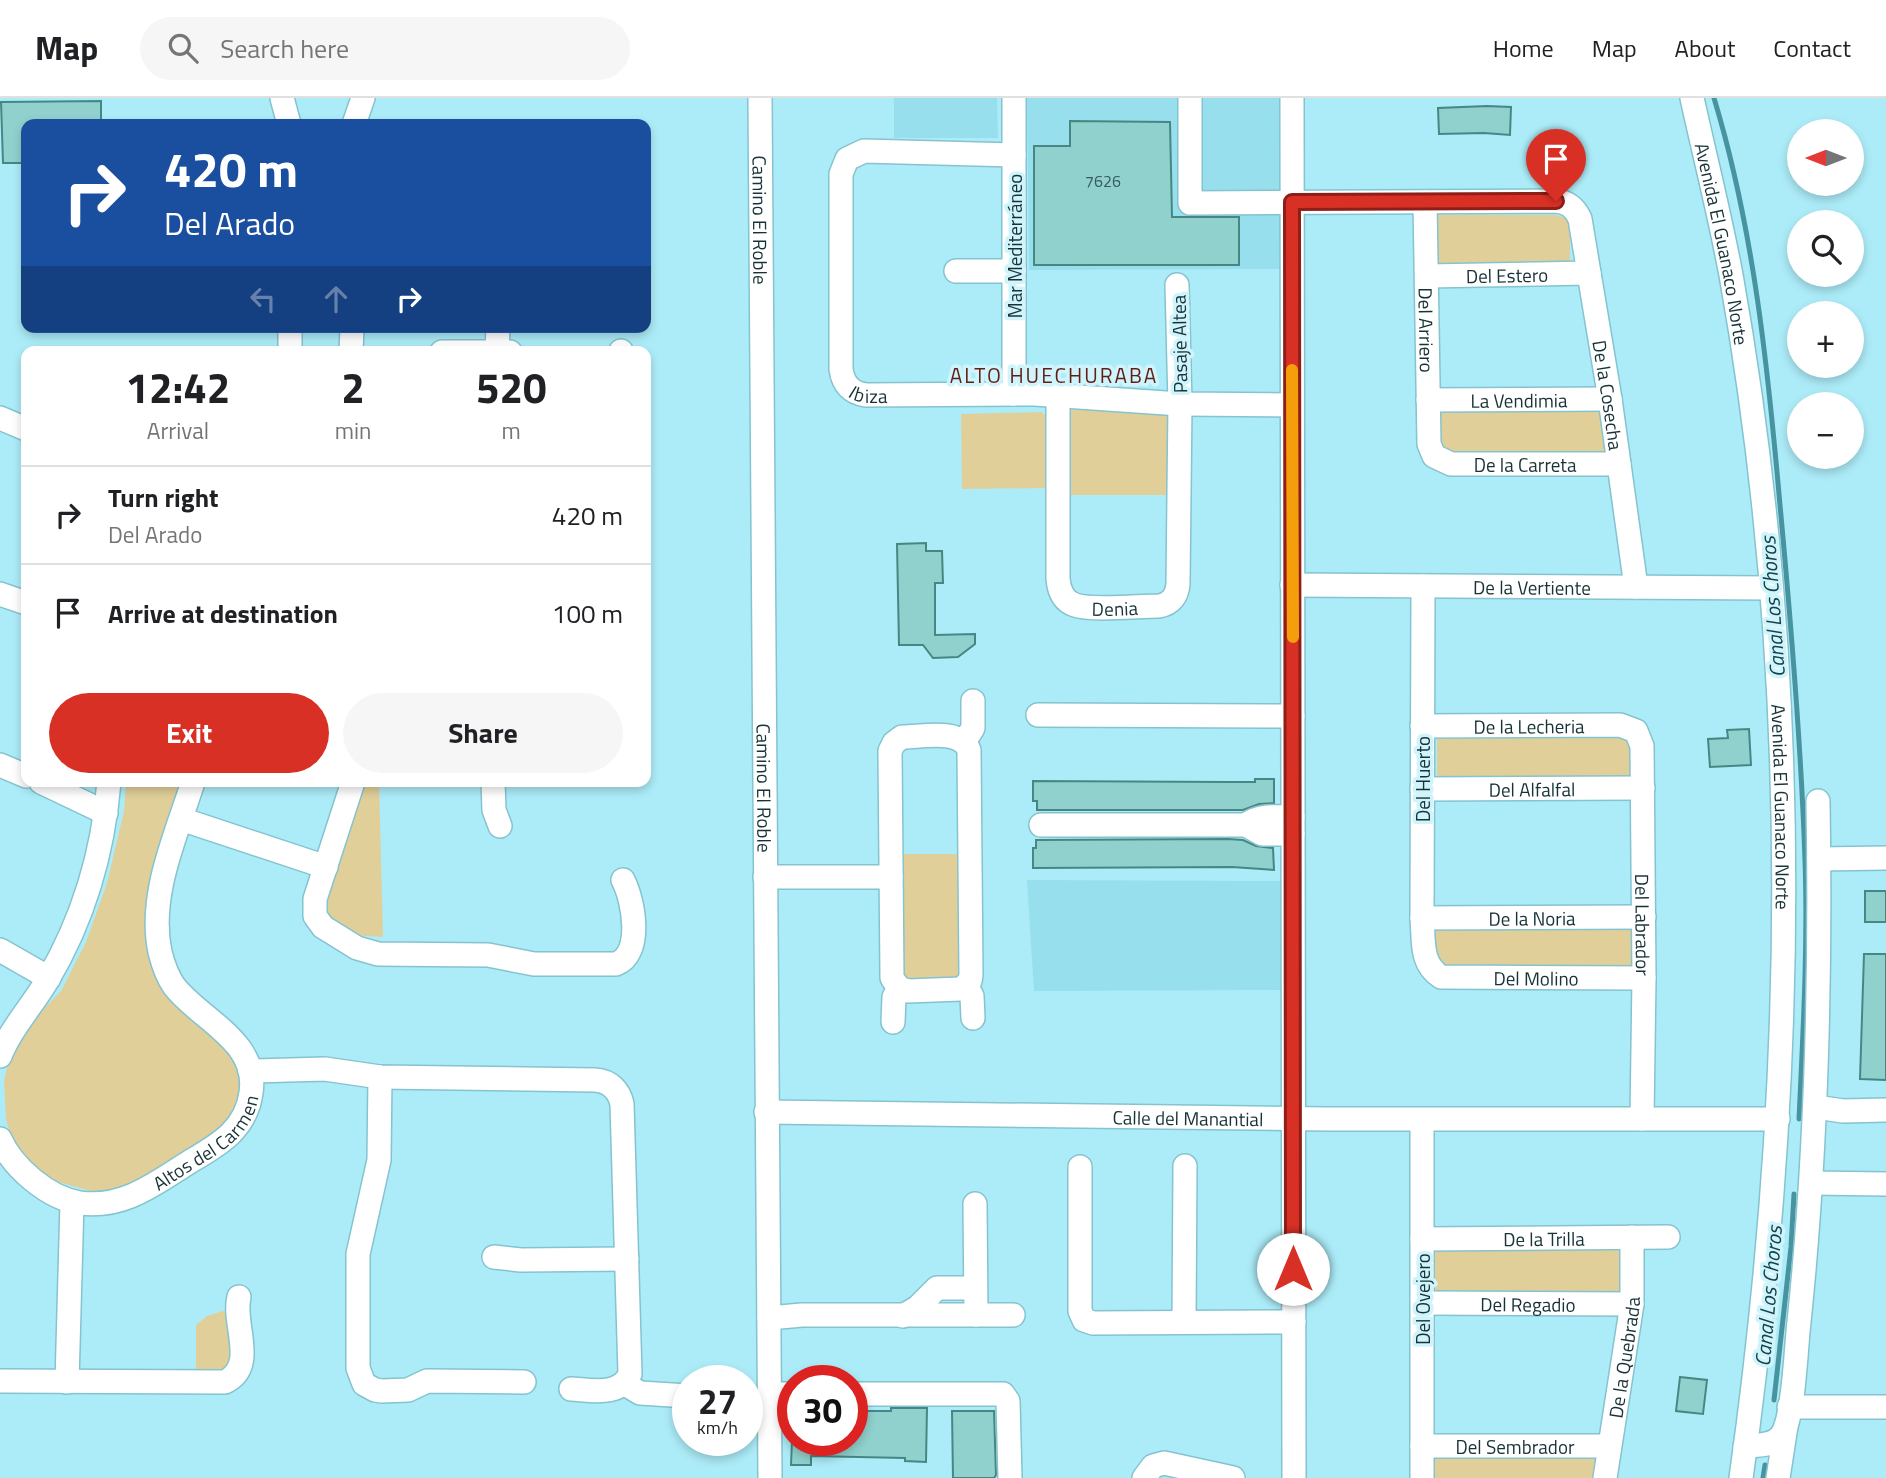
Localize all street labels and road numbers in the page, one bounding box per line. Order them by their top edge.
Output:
street label: Avenida El Guanaco Norte [1688,140,1757,347]
street label: Camino El Roble [746,155,776,285]
street label: Mar Mediterráneo [1000,174,1029,318]
street label: Del Estero [1465,259,1549,290]
street label: Del Arriero [1412,287,1442,373]
street label: Pasaje Altea [1164,294,1194,393]
street label: De la Cosecha [1586,338,1631,452]
street label: Ibiza [844,377,888,410]
street label: La Vendimia [1470,385,1568,414]
street label: De la Carreta [1474,450,1577,479]
street label: De la Vertiente [1473,572,1591,601]
street label: Denia [1091,592,1139,623]
street label: Avenida El Guanaco Norte [1765,703,1798,910]
street label: De la Lecheria [1473,711,1585,740]
street label: Camino El Roble [750,723,780,853]
street label: Del Huerto [1408,736,1437,822]
street label: Del Alfalfal [1489,774,1575,803]
street label: Del Labrador [1629,874,1658,976]
street label: De la Noria [1488,903,1576,932]
street label: Del Molino [1493,963,1579,992]
street label: Altos del Carmen [147,1092,265,1197]
street label: Calle del Manantial [1112,1102,1264,1133]
street label: De la Trilla [1503,1223,1585,1253]
street label: Del Ovejero [1408,1253,1437,1345]
street label: Del Regadio [1480,1289,1576,1318]
street label: De la Quebrada [1600,1297,1647,1420]
street label: Del Sembrador [1455,1432,1575,1461]

